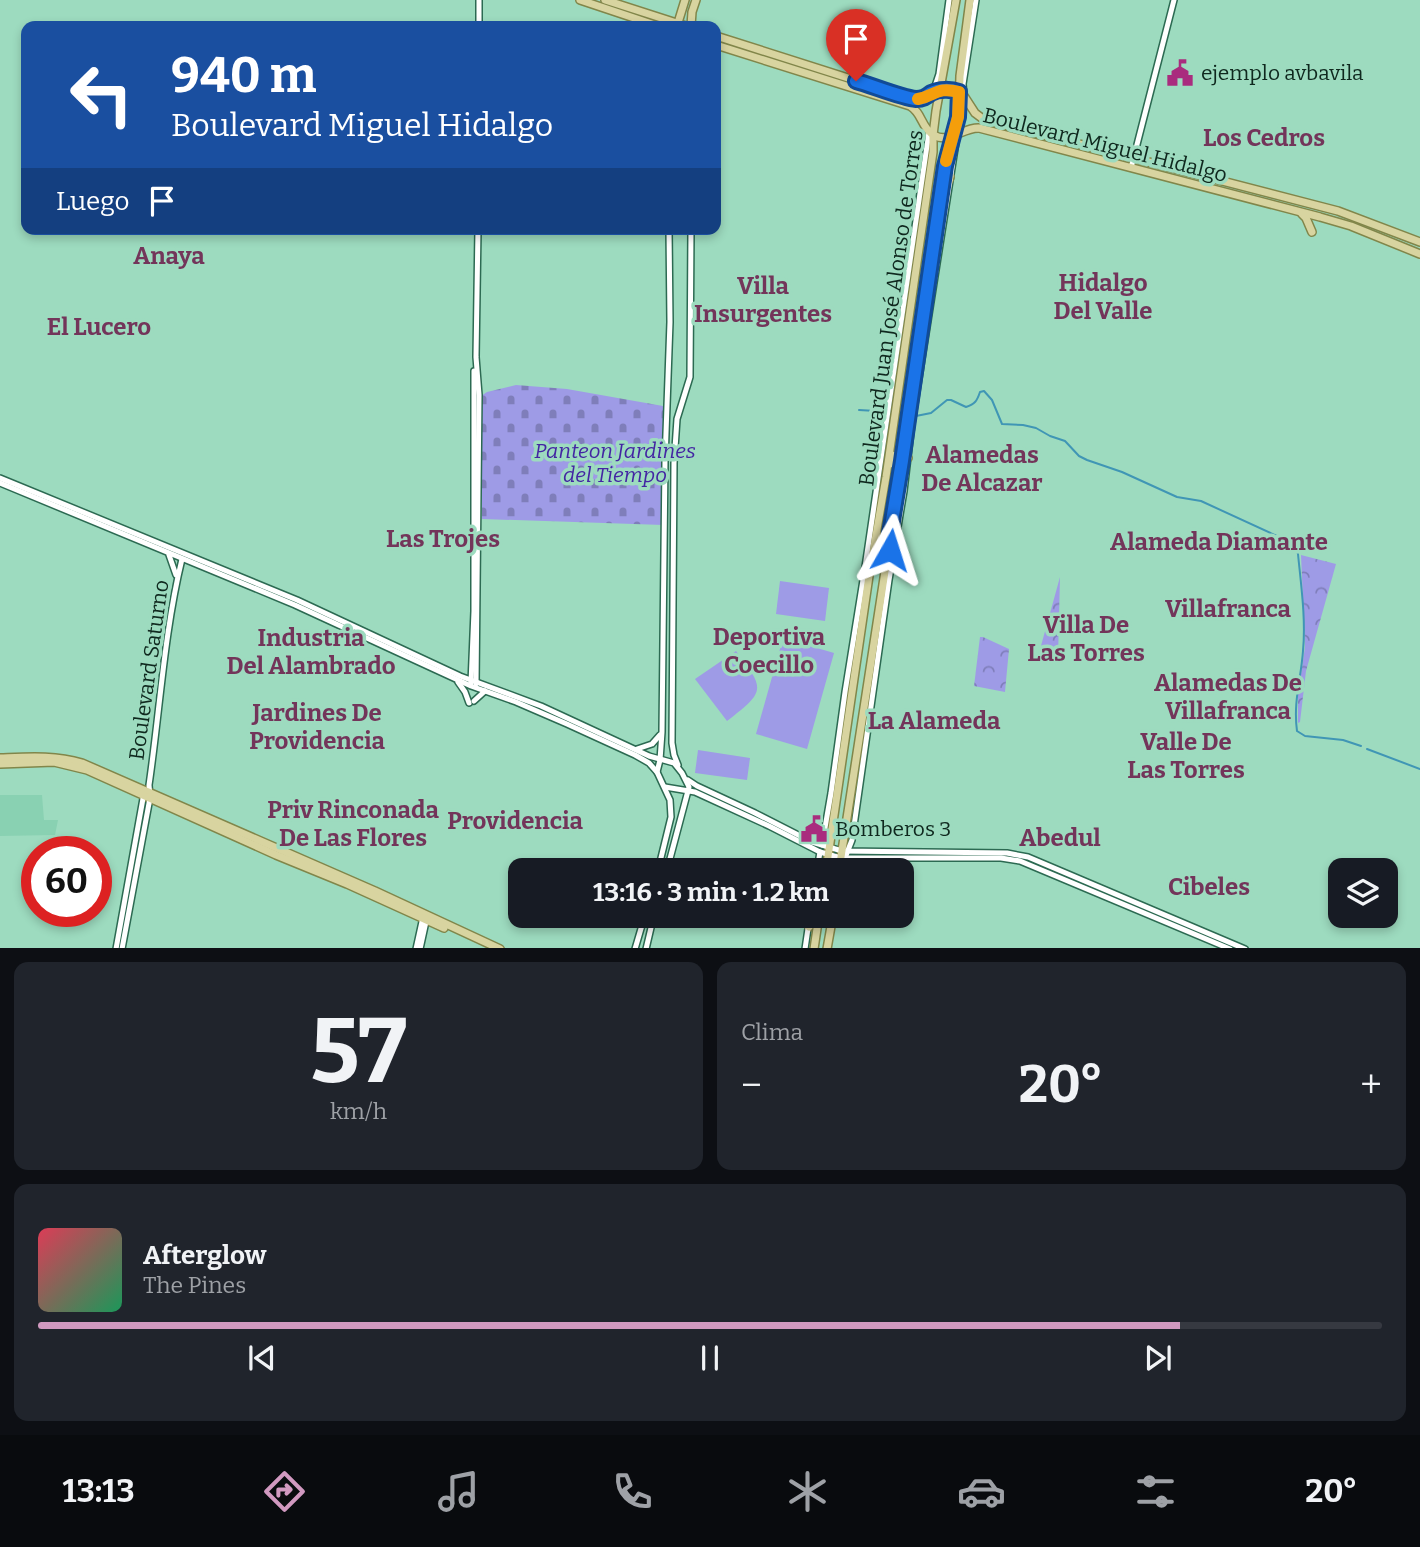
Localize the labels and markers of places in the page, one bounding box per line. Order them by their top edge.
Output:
pin [826,9,886,81]
public building icon: ejemplo avbavila [1165,58,1195,88]
place label: ejemplo avbavila [1201,60,1364,86]
public building icon: Bomberos 3 [799,814,829,844]
place label: Bomberos 3 [835,816,951,842]

